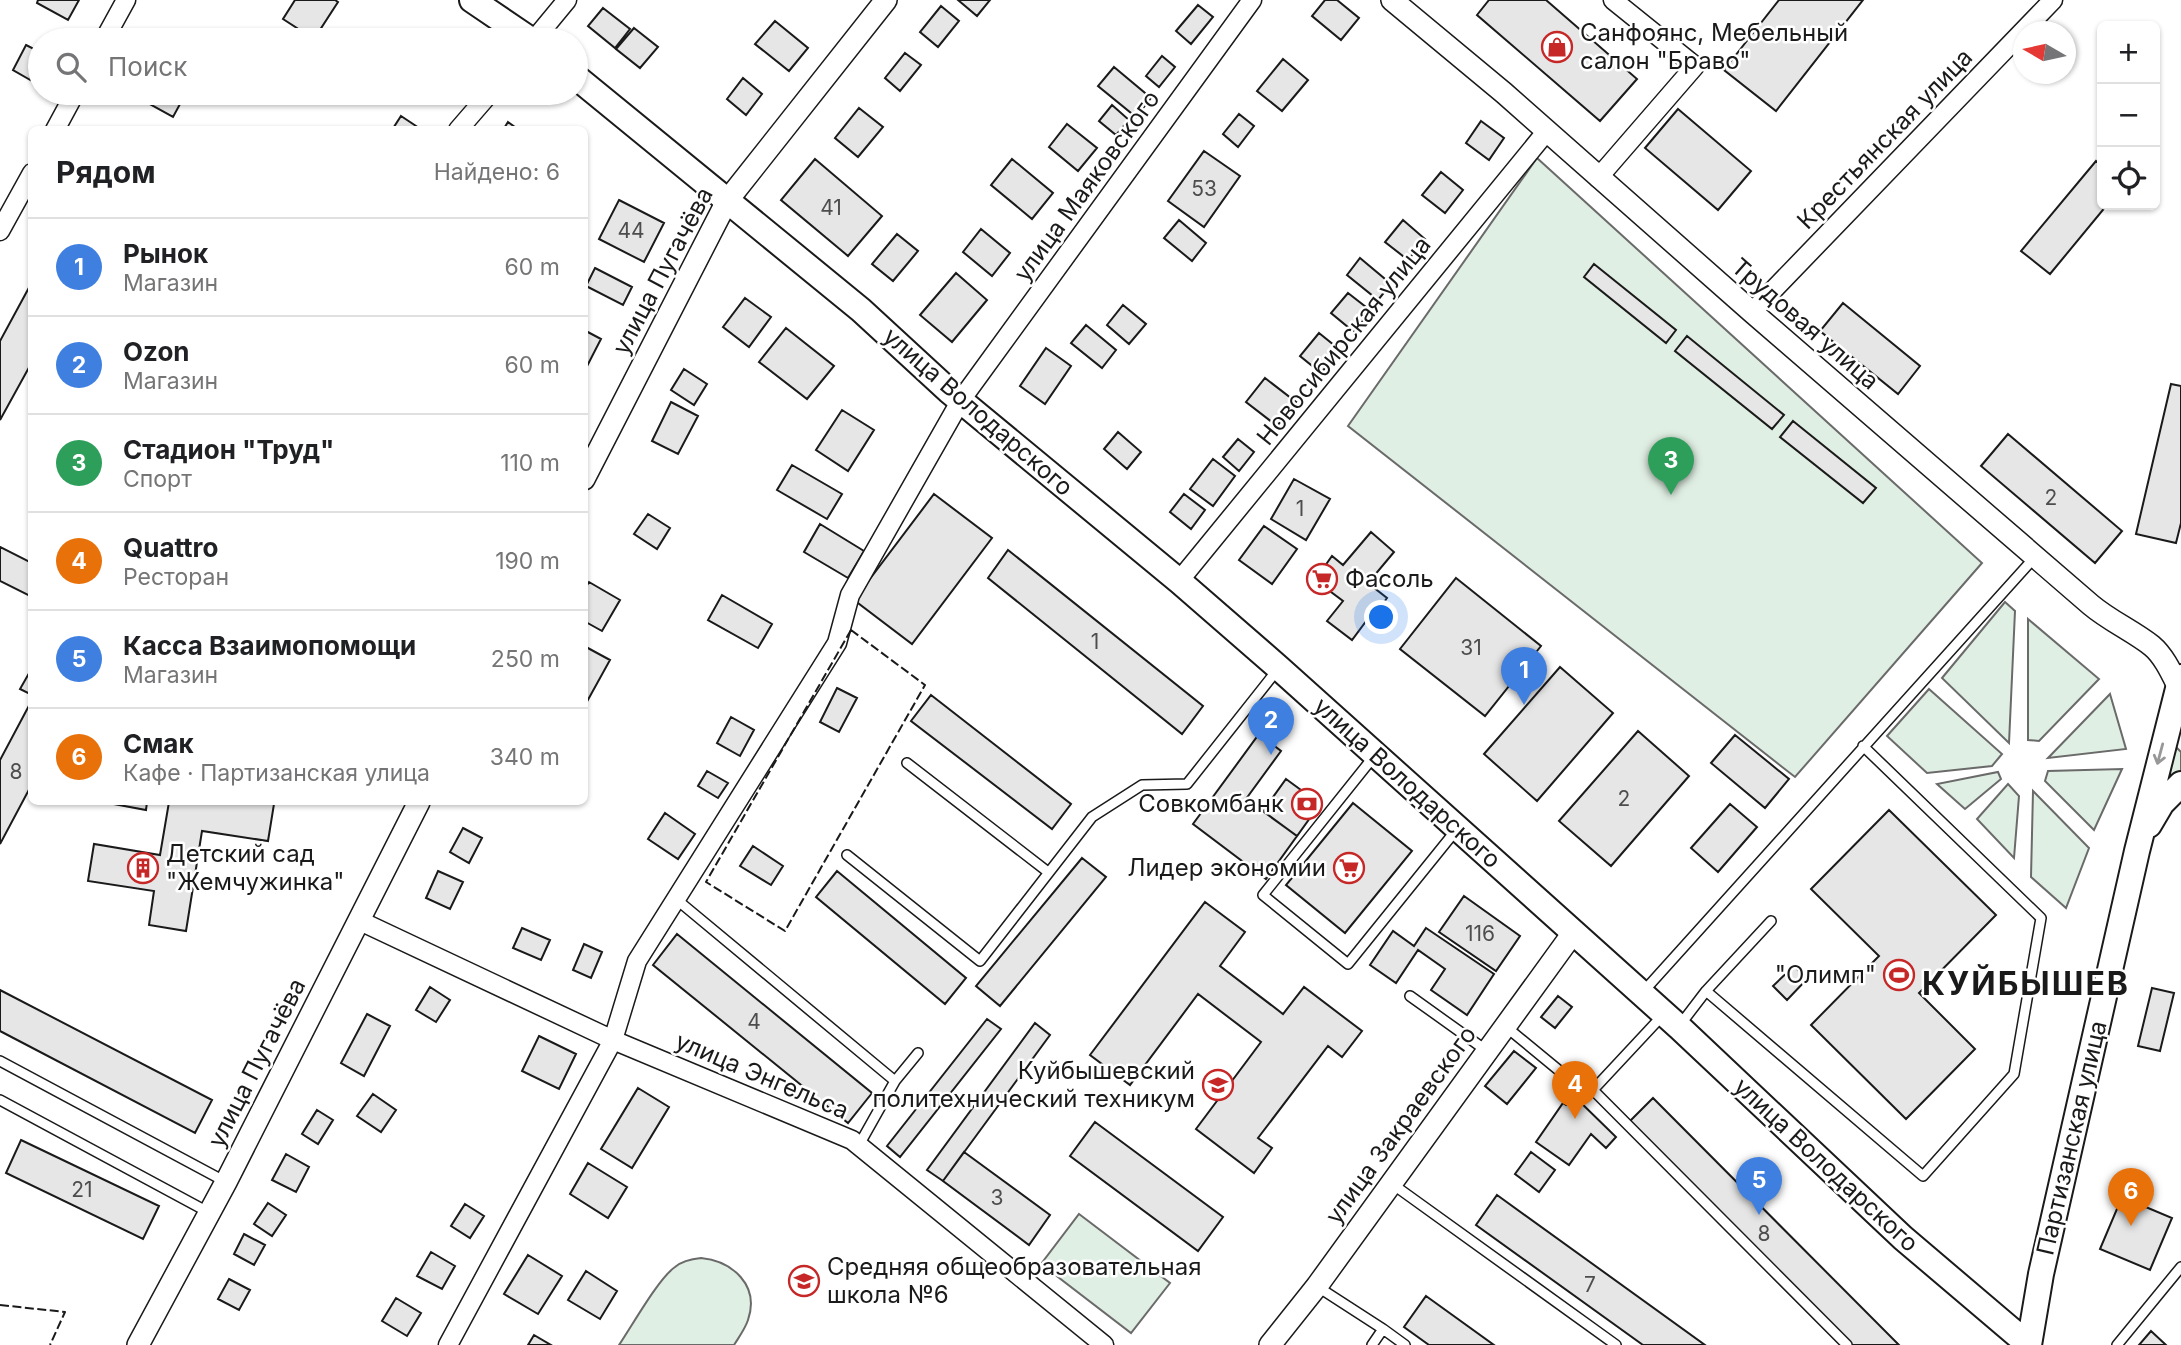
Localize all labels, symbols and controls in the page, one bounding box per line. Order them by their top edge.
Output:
place label: Санфоянс, Мебельный салон "Браво" [1580,18,1848,75]
north arrow [2013,21,2076,84]
map controls [2097,21,2160,210]
button: + [2097,21,2160,84]
search box [28,28,588,105]
shop icon: Санфоянс, Мебельный салон "Браво" [1540,30,1574,64]
street label: Крестьянская улица [1791,42,1978,235]
icon: search [52,48,90,86]
text: Поиск [108,51,187,82]
button: − [2097,84,2160,147]
street label: улица Маяковского [1008,85,1166,287]
button: locate [2097,147,2160,210]
text: Рядом [56,154,156,190]
text: Найдено: 6 [434,158,560,186]
house number: 53 [1191,176,1217,201]
street label: улица Пугачёва [606,182,719,359]
house number: 41 [820,195,842,220]
house number: 44 [617,218,645,243]
street label: Новосибирская улица [1251,231,1437,451]
text: Рынок [123,238,208,269]
street label: Трудовая улица [1726,252,1885,395]
text: 1 [74,253,84,281]
text: 60 m [505,253,560,281]
text: Магазин [123,269,218,297]
street label: улица Володарского [878,321,1079,502]
text: Ozon [123,336,190,367]
text: 2 [72,351,86,379]
text: 60 m [505,351,560,379]
text: Магазин [123,367,218,395]
text: Стадион "Труд" [123,434,334,465]
pin: 3 [1648,437,1694,495]
text: 3 [72,449,86,477]
text: 110 m [500,449,560,477]
text: Спорт [123,465,192,493]
house number: 2 [2045,485,2057,510]
house number: 1 [1296,496,1304,521]
text: Quattro [123,532,219,563]
text: 4 [71,547,87,575]
text: 190 m [495,547,560,575]
supermarket icon: Фасоль [1305,562,1339,596]
text: Ресторан [123,563,229,591]
place label: Фасоль [1345,564,1434,593]
your location [1364,600,1398,634]
house number: 1 [1091,629,1099,654]
text: Касса Взаимопомощи [123,630,416,661]
house number: 31 [1460,635,1482,660]
text: 5 [72,645,86,673]
text: 250 m [491,645,560,673]
pin: 1 [1501,647,1547,705]
text: Магазин [123,661,218,689]
street label: улица Володарского [1308,691,1507,874]
pin: 2 [1248,697,1294,755]
text: Смак [123,728,194,759]
one-way arrow [2153,742,2166,765]
text: 6 [72,743,86,771]
text: 340 m [490,743,560,771]
house number: 8 [10,759,23,784]
text: Кафе · Партизанская улица [123,759,430,787]
house number: 2 [1618,786,1630,811]
bank icon: Совкомбанк [1290,787,1324,821]
place label: Совкомбанк [1138,789,1284,818]
place label: Детский сад "Жемчужинка" [166,839,345,896]
building icon: Детский сад "Жемчужинка" [126,851,160,885]
supermarket icon: Лидер экономии [1332,851,1366,885]
place label: Лидер экономии [1127,853,1326,882]
house number: 116 [1465,921,1495,946]
sports icon: "Олимп" [1882,958,1916,992]
place label: "Олимп" [1775,960,1876,989]
district label: КУЙБЫШЕВ [1922,964,2130,1003]
street label: улица Пугачёва [202,974,312,1152]
house number: 4 [747,1009,761,1034]
street label: Партизанская улица [2030,1018,2113,1258]
street label: улица Закраевского [1319,1020,1482,1229]
street label: улица Энгельса [671,1026,853,1125]
place label: Куйбышевский политехнический техникум [872,1056,1195,1113]
pin: 4 [1552,1061,1598,1119]
school or university icon: Куйбышевский политехнический техникум [1201,1068,1235,1102]
street label: улица Володарского [1728,1072,1925,1258]
pin: 5 [1736,1157,1782,1215]
pin: 6 [2108,1168,2154,1226]
house number: 21 [71,1177,93,1202]
house number: 3 [991,1185,1003,1210]
house number: 8 [1758,1221,1771,1246]
place label: Средняя общеобразовательная школа №6 [827,1252,1202,1309]
school or university icon: Средняя общеобразовательная школа №6 [787,1264,821,1298]
house number: 7 [1584,1272,1596,1297]

